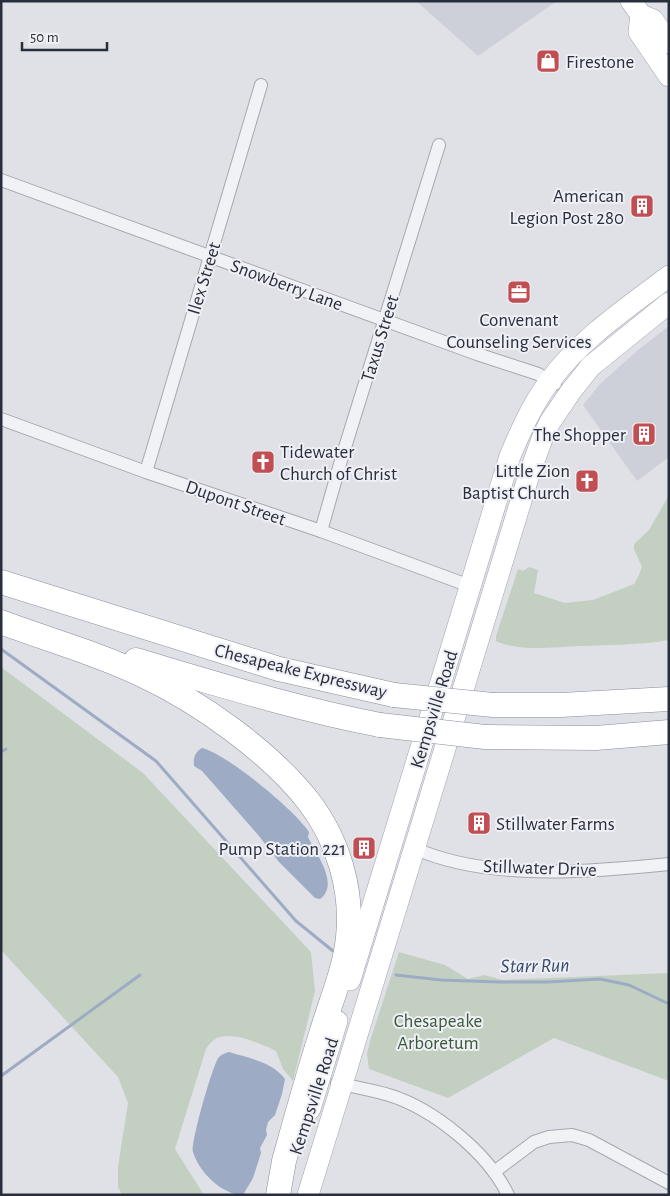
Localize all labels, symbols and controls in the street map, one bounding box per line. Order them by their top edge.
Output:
scale bar [22,20,108,52]
text: 50 m [30,30,59,45]
shop icon: Firestone [535,48,561,74]
place label: Firestone [566,53,634,72]
place label: American Legion Post 280 [510,187,624,228]
building icon: American Legion Post 280 [629,193,655,219]
street label: Ilex Street [184,240,224,317]
street label: Snowberry Lane [228,256,345,314]
office icon: Convenant Counseling Services [506,279,532,305]
street label: Taxus Street [358,293,403,384]
place label: Convenant Counseling Services [447,311,591,352]
building icon: The Shopper [631,421,657,447]
place label: The Shopper [533,426,626,445]
place label: Tidewater Church of Christ [280,443,397,484]
church icon: Tidewater Church of Christ [250,449,276,475]
place label: Little Zion Baptist Church [462,462,570,503]
church icon: Little Zion Baptist Church [574,468,600,494]
street label: Dupont Street [183,477,288,529]
street label: Chesapeake Expressway [213,641,389,702]
street label: Kempsville Road [407,648,461,771]
building icon: Stillwater Farms [466,810,492,836]
place label: Stillwater Farms [496,815,615,834]
building icon: Pump Station 221 [351,835,377,861]
place label: Pump Station 221 [219,840,346,859]
street label: Stillwater Drive [483,857,597,880]
water label: Starr Run [500,955,570,977]
park label: Chesapeake Arboretum [394,1012,482,1053]
street label: Kempsville Road [286,1035,342,1158]

